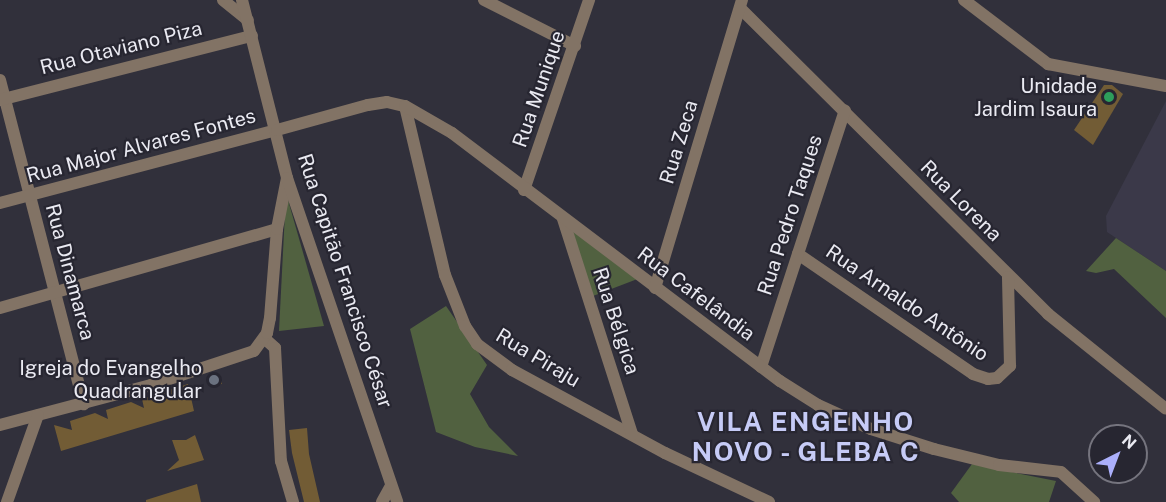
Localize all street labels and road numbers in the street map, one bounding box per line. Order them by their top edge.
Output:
street label: Rua Otaviano Piza [37,16,205,80]
street label: Rua Munique [508,28,570,150]
street label: Rua Zeca [655,97,703,187]
street label: Rua Major Alvares Fontes [24,104,258,188]
street label: Rua Pedro Taques [753,132,827,298]
street label: Rua Capitão Francisco César [292,151,398,411]
street label: Rua Lorena [915,155,1007,247]
street label: Rua Dinamarca [40,201,100,343]
street label: Rua Arnaldo Antônio [821,240,993,366]
street label: Rua Cafelândia [632,242,760,346]
street label: Rua Bélgica [587,264,645,378]
street label: Rua Piraju [491,323,585,393]

